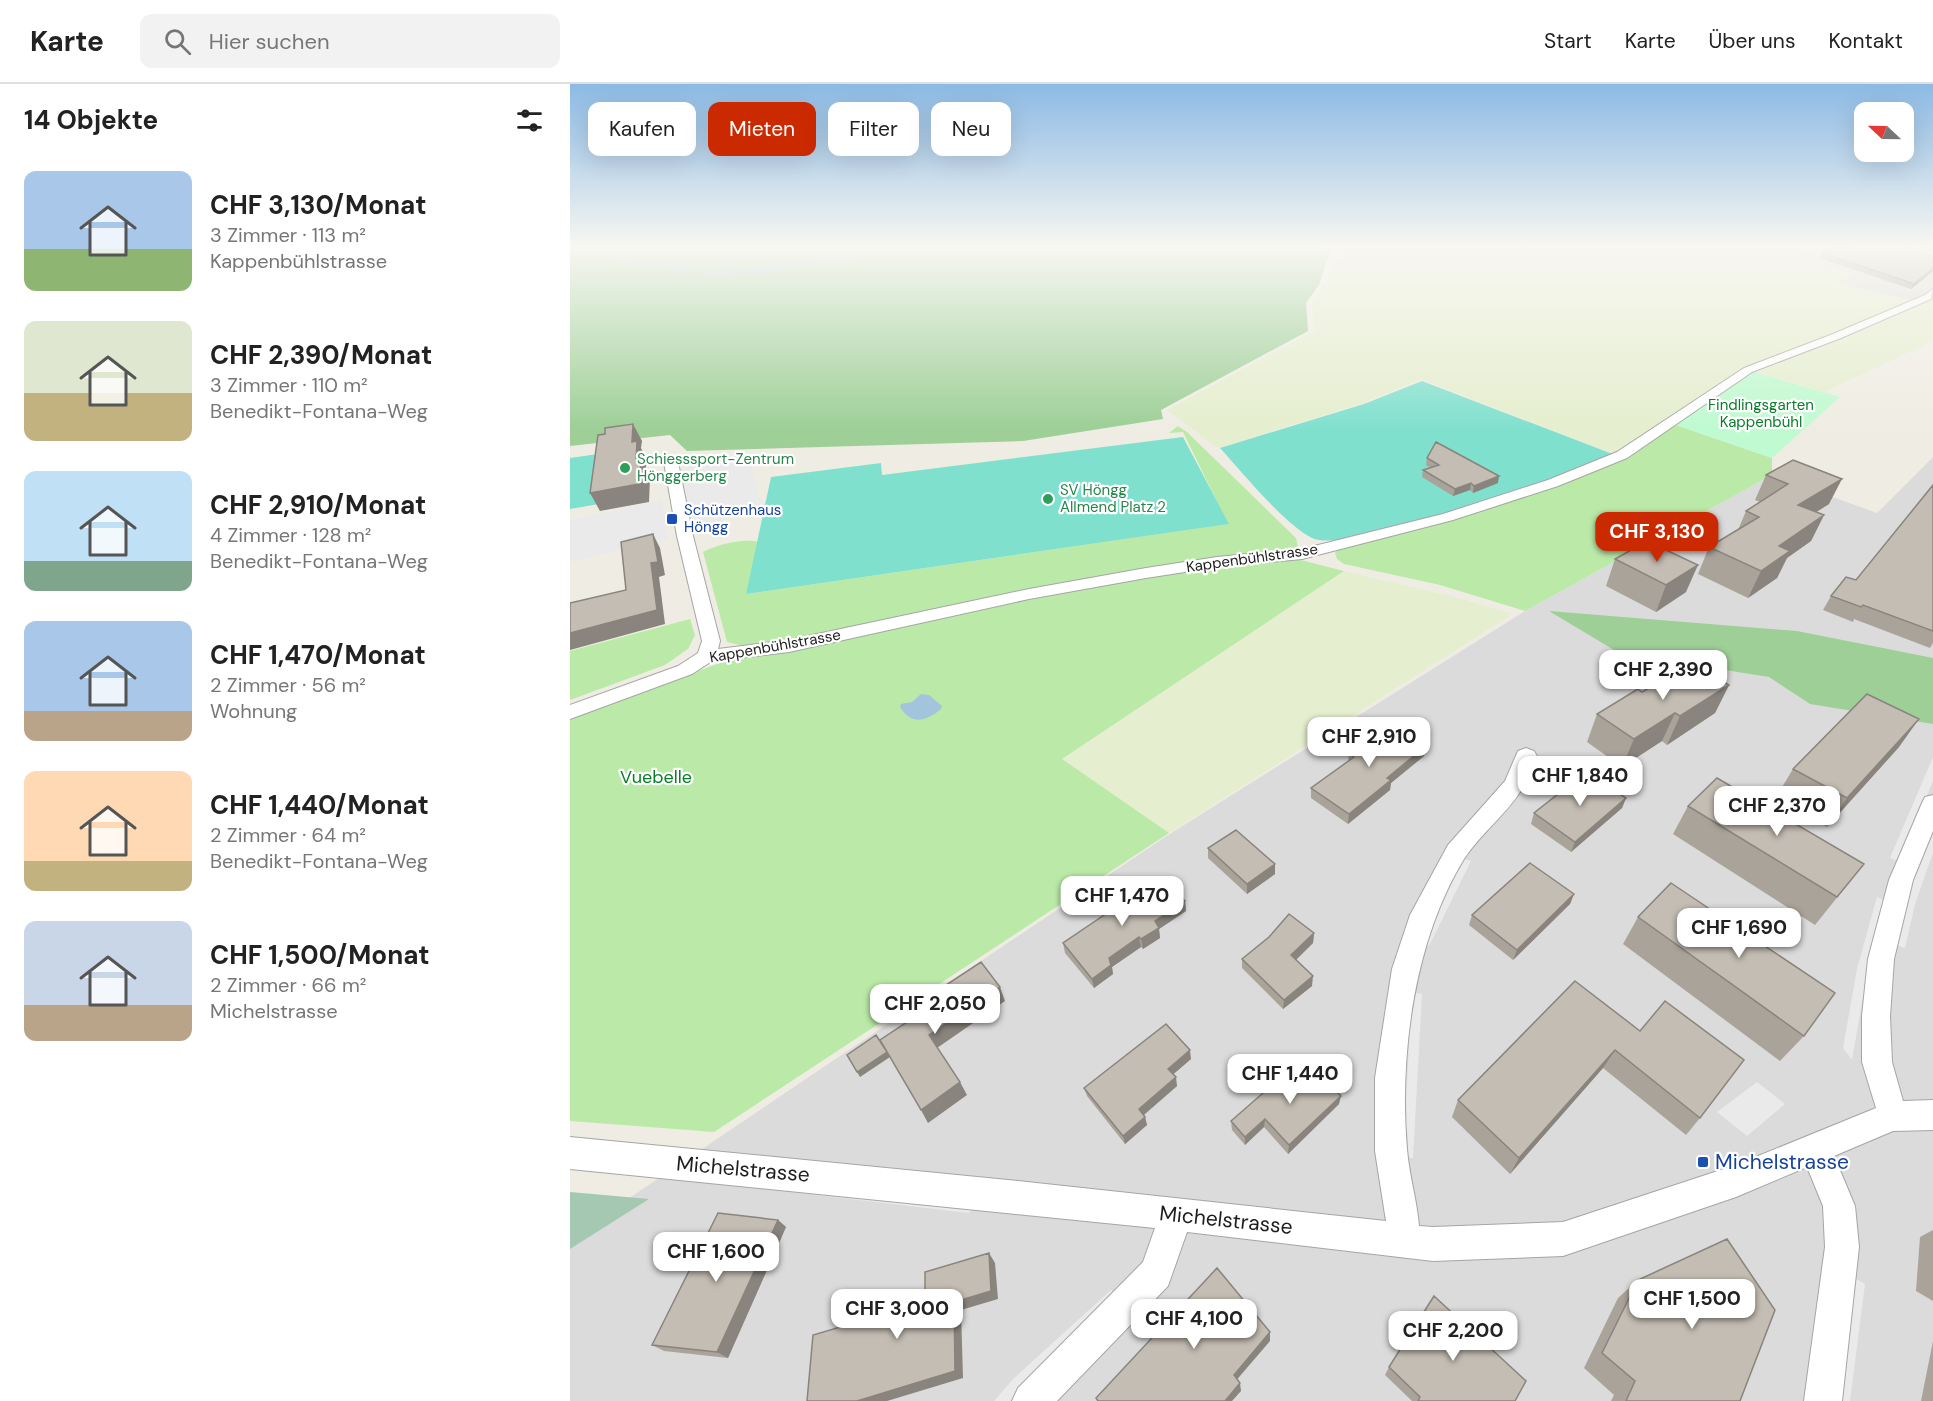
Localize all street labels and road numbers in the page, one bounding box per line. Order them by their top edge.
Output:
street label: Kappenbühlstrasse [1185,539,1319,577]
street label: Kappenbühlstrasse [708,625,842,667]
street label: Michelstrasse [675,1149,811,1189]
street label: Michelstrasse [1158,1199,1294,1241]

